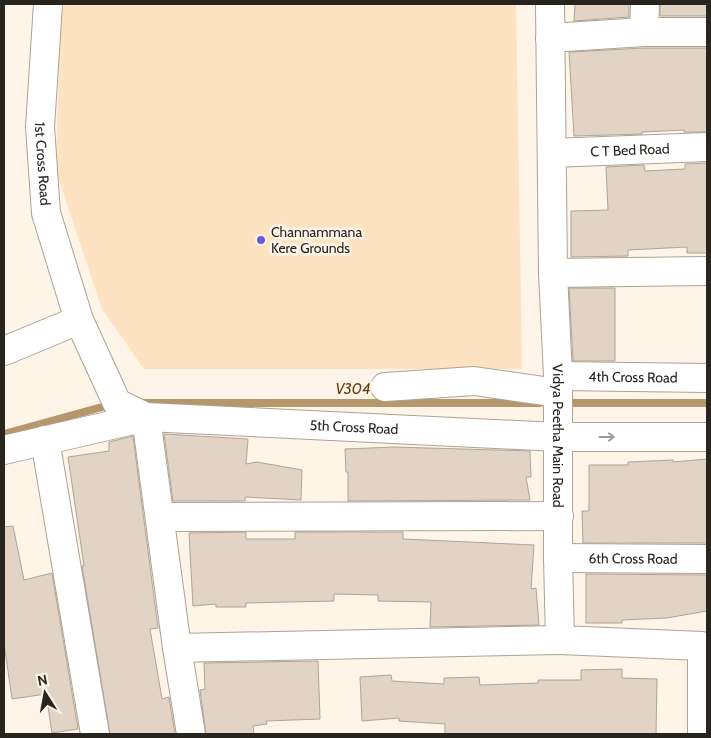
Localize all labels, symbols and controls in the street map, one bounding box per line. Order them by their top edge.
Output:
street label: 1st Cross Road [31,121,54,206]
street label: C T Bed Road [590,139,670,161]
place label: Channammana Kere Grounds [271,223,362,257]
marker: Channammana Kere Grounds [255,234,267,246]
street label: Vidya Peetha Main Road [548,364,567,508]
street label: 4th Cross Road [588,367,678,387]
water label: V304 [335,380,371,398]
street label: 5th Cross Road [309,416,399,438]
one-way arrow [598,432,615,442]
street label: 6th Cross Road [588,549,678,568]
north arrow [20,668,70,718]
text: N [36,670,49,690]

